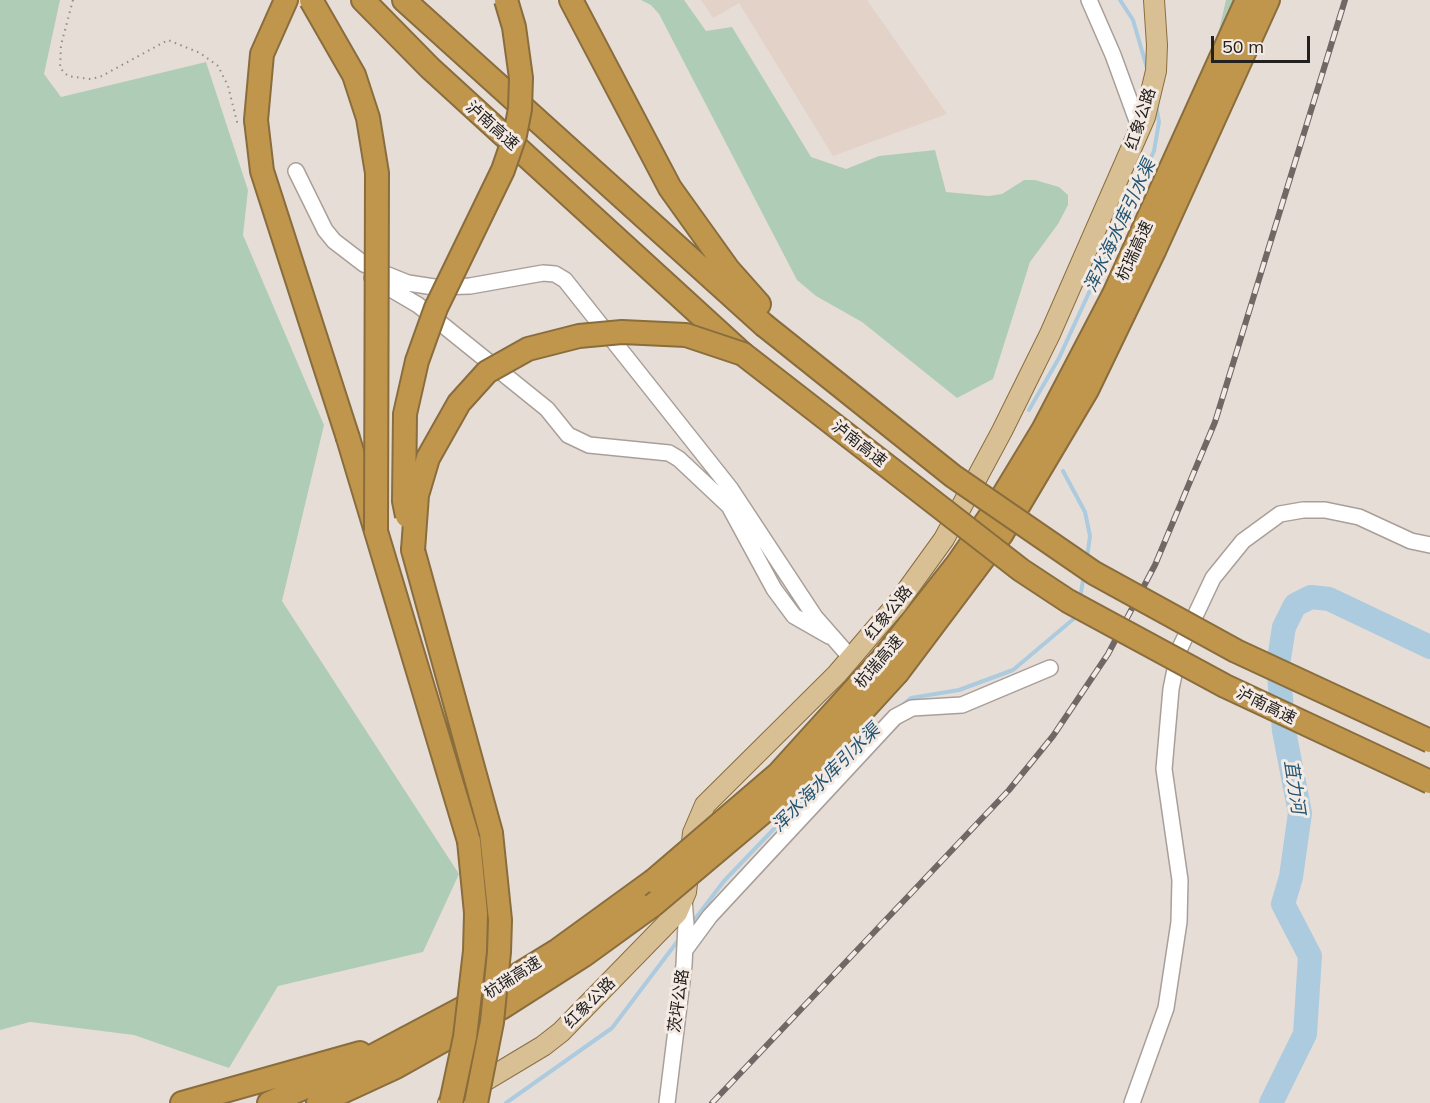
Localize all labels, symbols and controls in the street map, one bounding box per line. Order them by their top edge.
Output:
scale bar [1214,24,1313,62]
text: 50 m [1222,35,1264,58]
street label: 红象公路 [1122,86,1160,152]
street label: 泸南高速 [462,97,522,155]
water label: 浑水海水库引水渠 [1080,156,1160,296]
street label: 杭瑞高速 [1113,218,1157,284]
street label: 泸南高速 [828,417,890,471]
street label: 红象公路 [861,582,917,644]
street label: 杭瑞高速 [851,632,907,692]
street label: 泸南高速 [1233,683,1299,729]
water label: 浑水海水库引水渠 [767,719,885,837]
water label: 苴力河 [1279,759,1309,815]
street label: 杭瑞高速 [481,953,545,1003]
street label: 茨坪公路 [665,968,693,1034]
street label: 红象公路 [561,974,619,1032]

